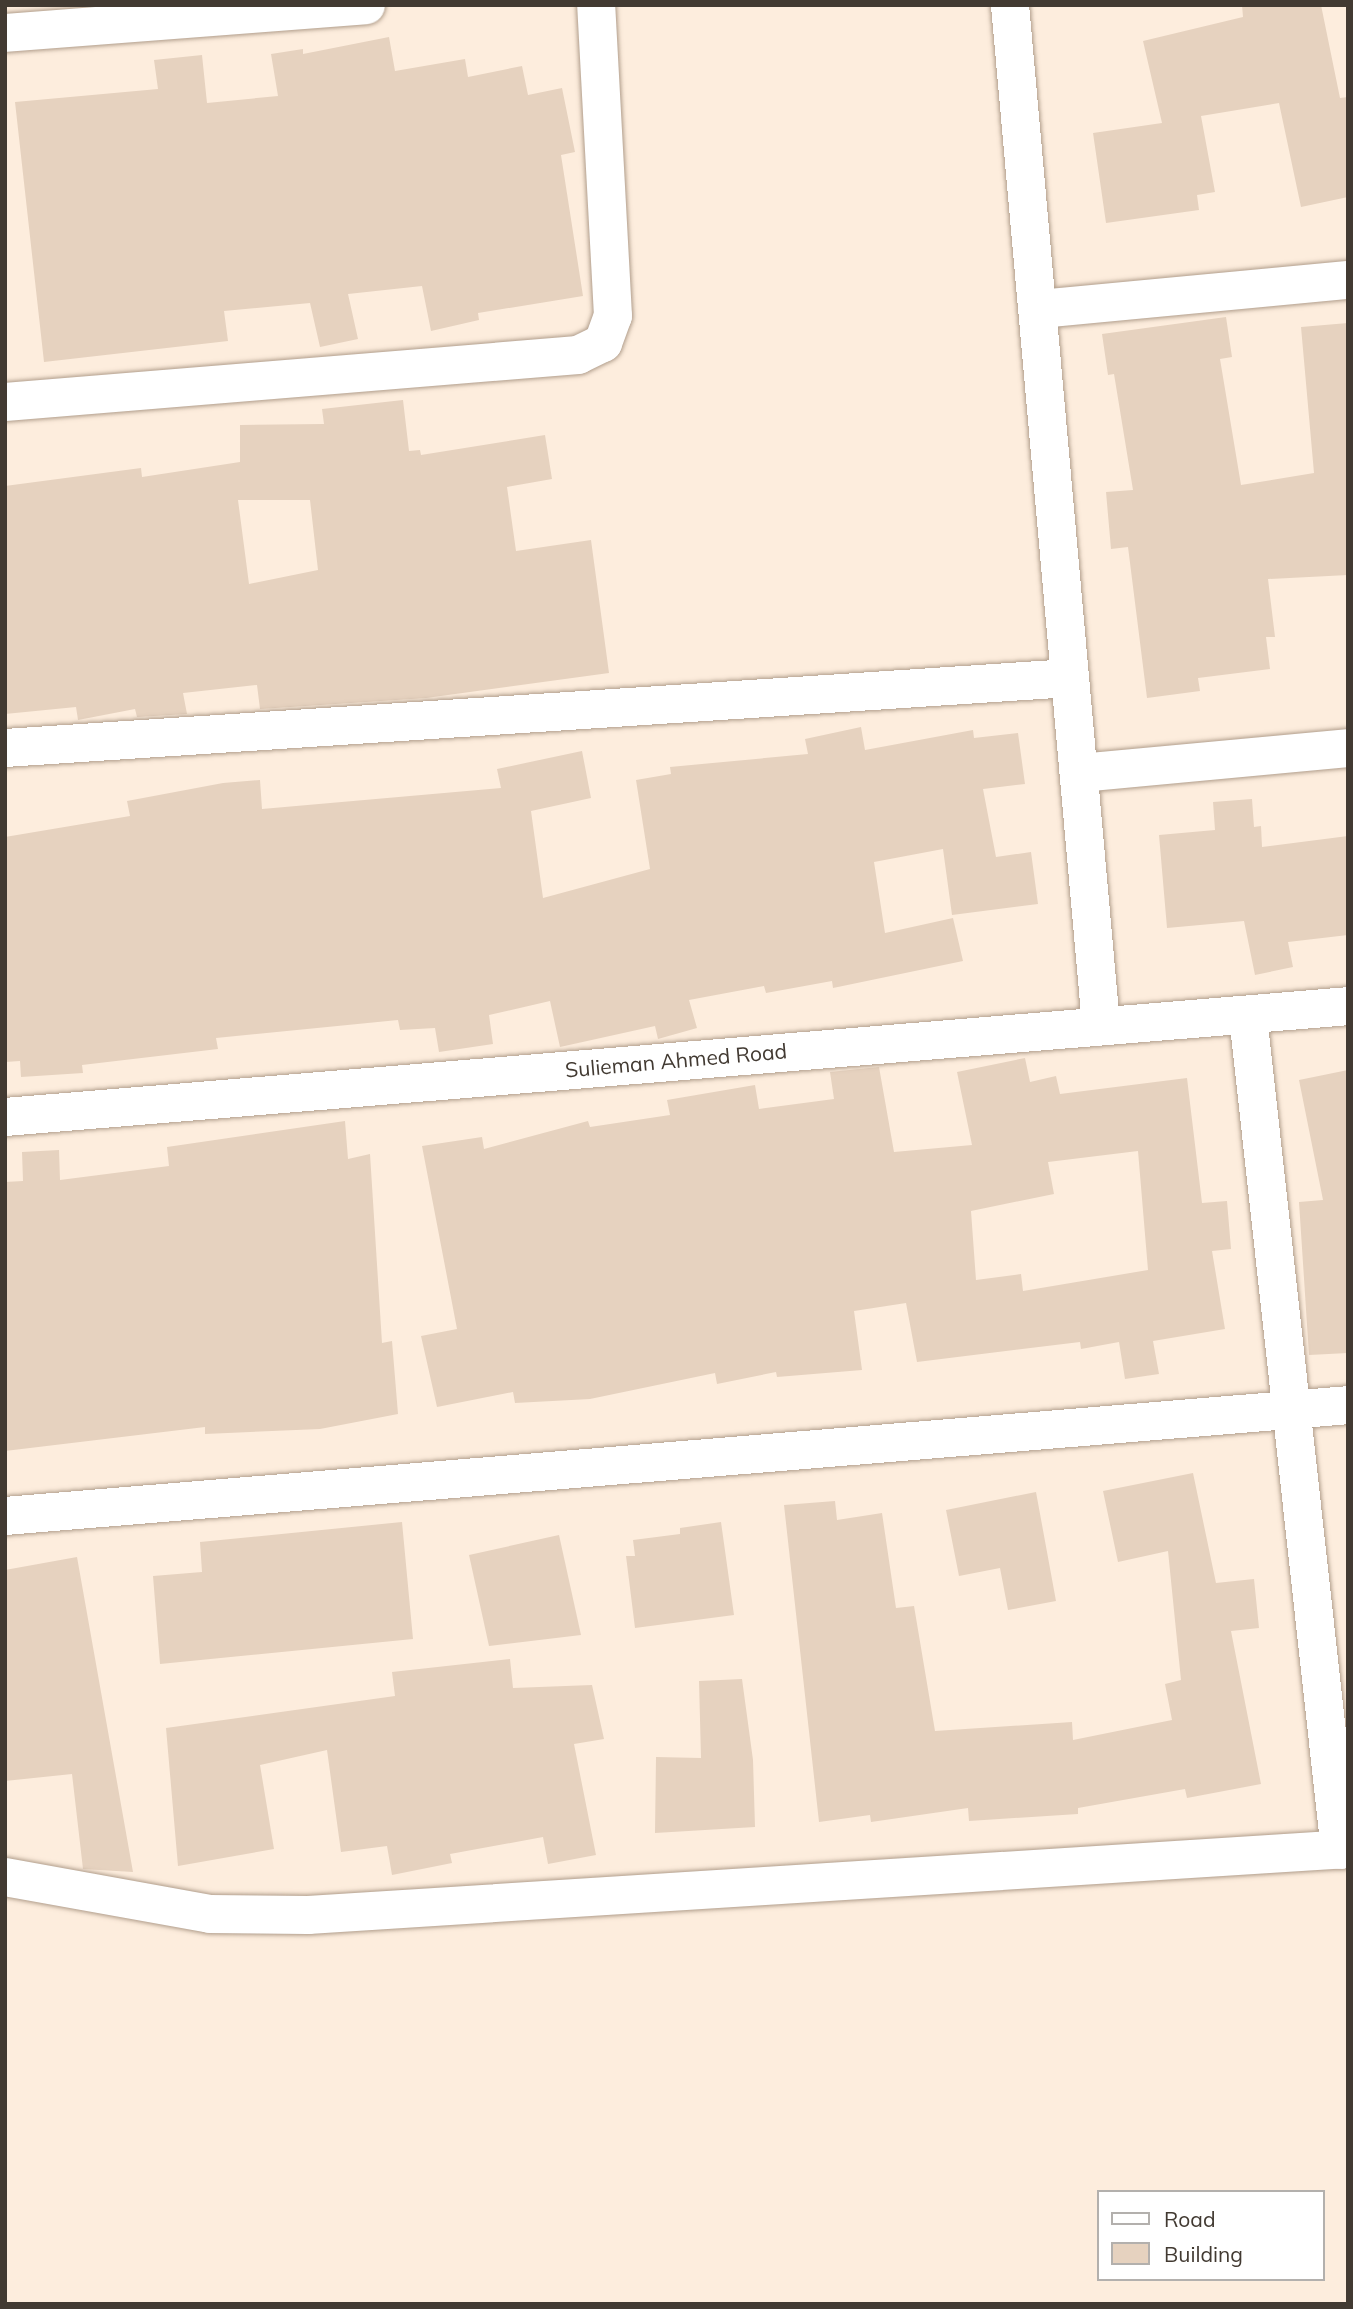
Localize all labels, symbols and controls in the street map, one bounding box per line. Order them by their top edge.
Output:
street label: Sulieman Ahmed Road [564,1038,788,1082]
legend [1098,2190,1325,2281]
text: Road [1164,2206,1215,2232]
text: Building [1164,2241,1243,2267]

